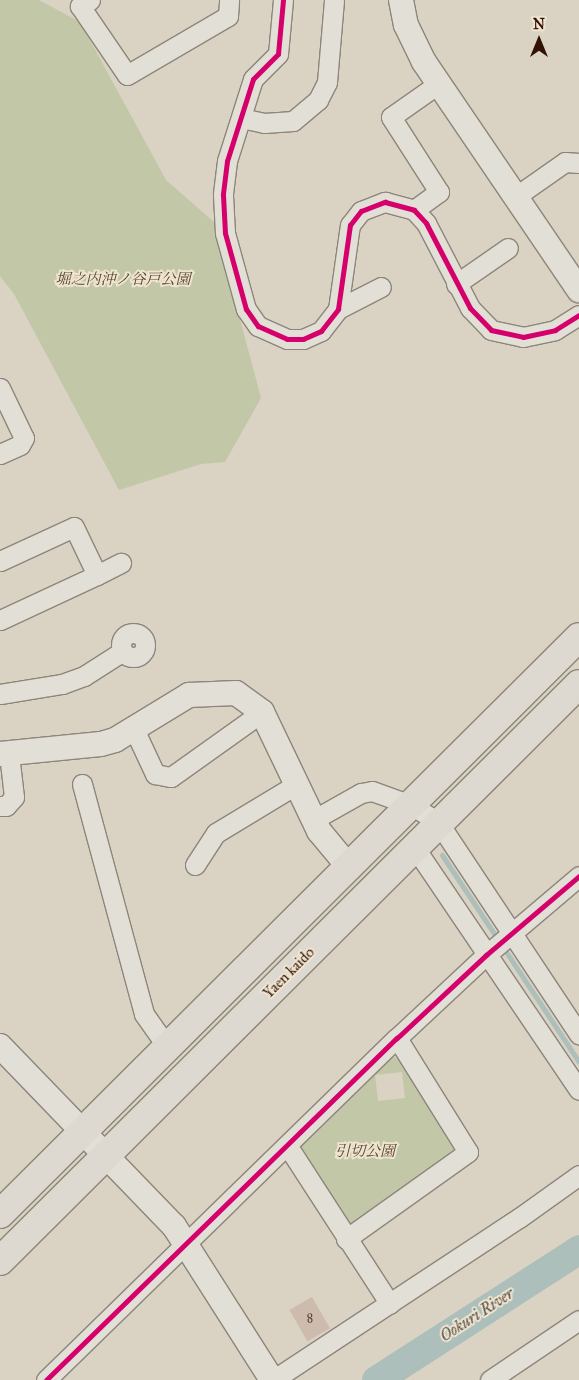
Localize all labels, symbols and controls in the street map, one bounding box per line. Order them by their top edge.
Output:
north arrow [514,15,564,65]
text: N [533,16,545,33]
park label: 堀之内沖ノ谷戸公園 [56,271,190,289]
street label: Yaen kaido [260,944,318,1002]
park label: 引切公園 [335,1143,395,1161]
water label: Ookuri River [437,1284,517,1346]
house number: 8 [307,1312,313,1326]

